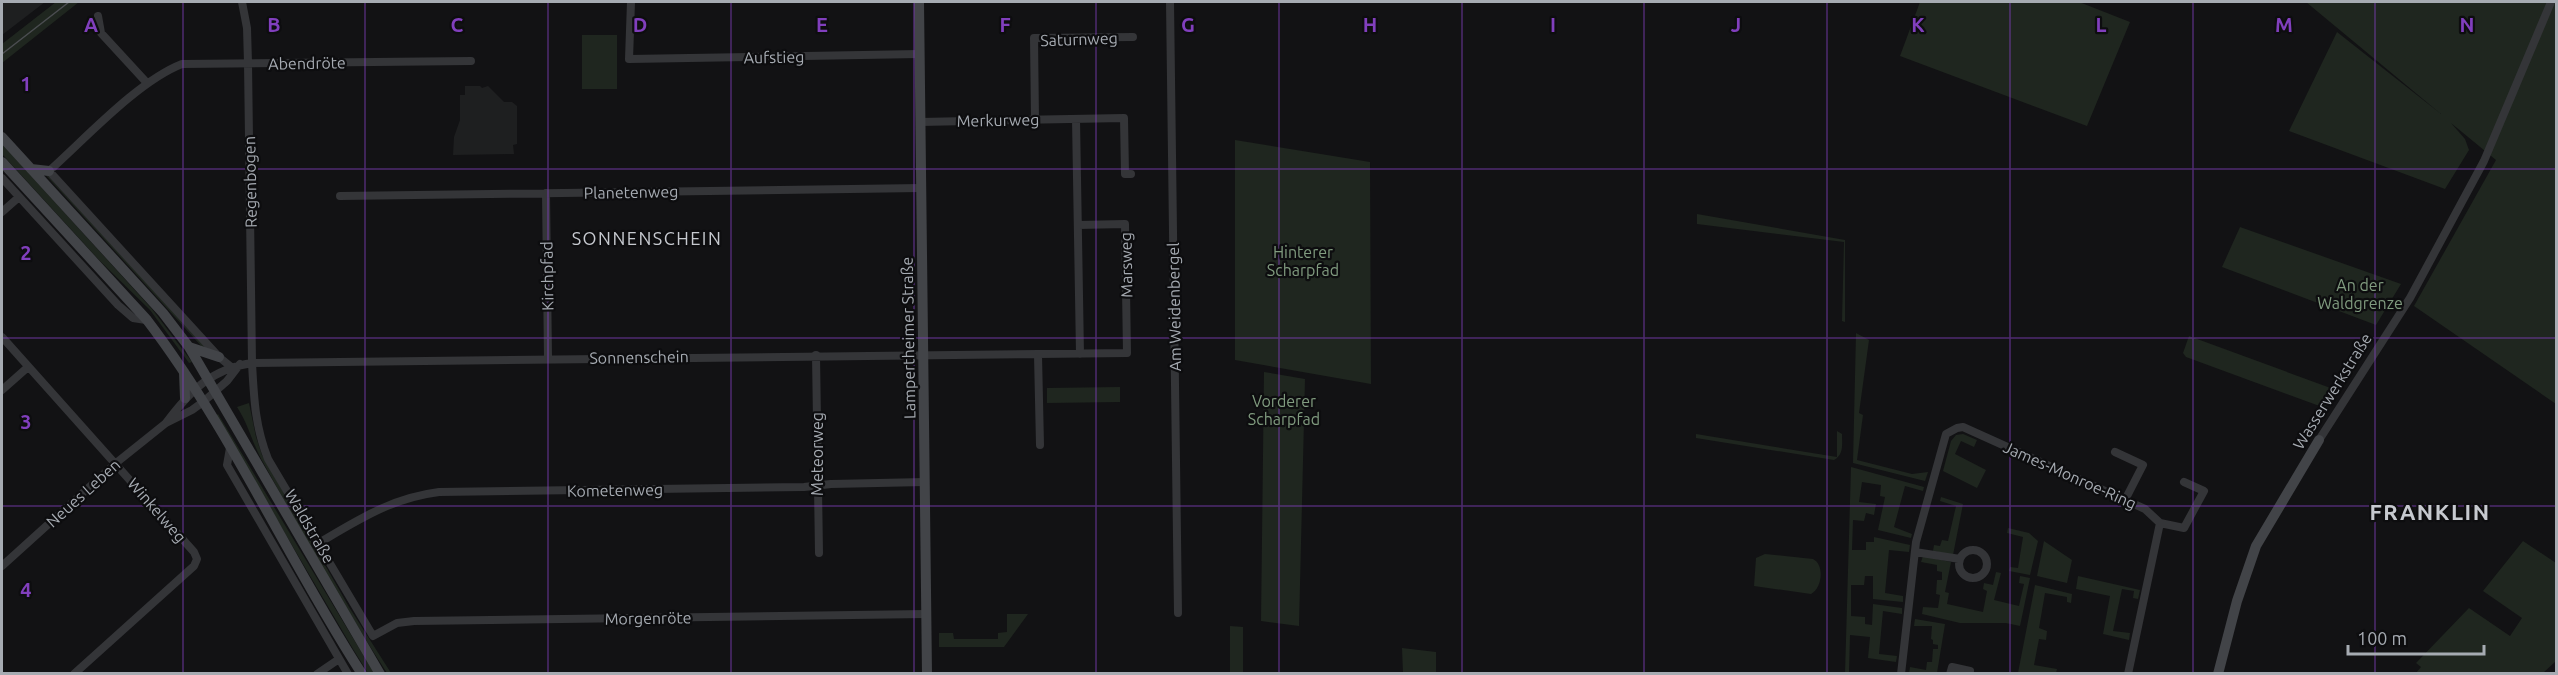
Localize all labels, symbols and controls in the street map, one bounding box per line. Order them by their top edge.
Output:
text: A [84,13,98,36]
text: B [267,13,281,36]
text: C [451,13,464,36]
text: D [633,13,647,36]
text: E [816,13,828,36]
text: F [999,13,1011,36]
text: G [1181,13,1195,36]
text: H [1363,13,1377,36]
text: I [1550,13,1556,36]
text: J [1731,13,1741,36]
text: K [1911,13,1925,36]
text: L [2096,13,2107,36]
text: M [2275,13,2293,36]
text: N [2460,13,2474,36]
street label: Saturnweg [1040,29,1118,49]
street label: Aufstieg [743,47,805,67]
street label: Abendröte [268,53,346,73]
text: 1 [20,72,32,95]
street label: Merkurweg [956,110,1040,130]
street label: Regenbogen [240,136,260,228]
street label: Planetenweg [584,182,678,202]
district label: SONNENSCHEIN [572,228,722,248]
street label: Marsweg [1116,232,1136,298]
text: 2 [20,241,32,264]
street label: Kirchpfad [537,241,557,311]
street label: Am Weidenbergel [1164,242,1184,372]
park label: Hinterer Scharpfad [1267,243,1339,279]
street label: Lampertheimer Straße [898,257,918,419]
park label: An der Waldgrenze [2317,276,2403,312]
street label: Wasserwerkstraße [2289,330,2375,452]
street label: Sonnenschein [589,347,689,367]
park label: Vorderer Scharpfad [1248,392,1320,428]
text: 3 [20,410,32,433]
street label: Meteorweg [808,412,826,496]
street label: James-Monroe-Ring [2001,438,2139,512]
street label: Neues Leben [42,455,124,531]
street label: Winkelweg [124,474,190,546]
street label: Kometenweg [567,480,663,500]
street label: Waldstraße [282,486,338,566]
district label: FRANKLIN [2369,499,2491,524]
text: 4 [20,578,32,601]
street label: Morgenröte [604,608,692,628]
scale bar [2348,618,2484,656]
text: 100 m [2357,628,2407,648]

